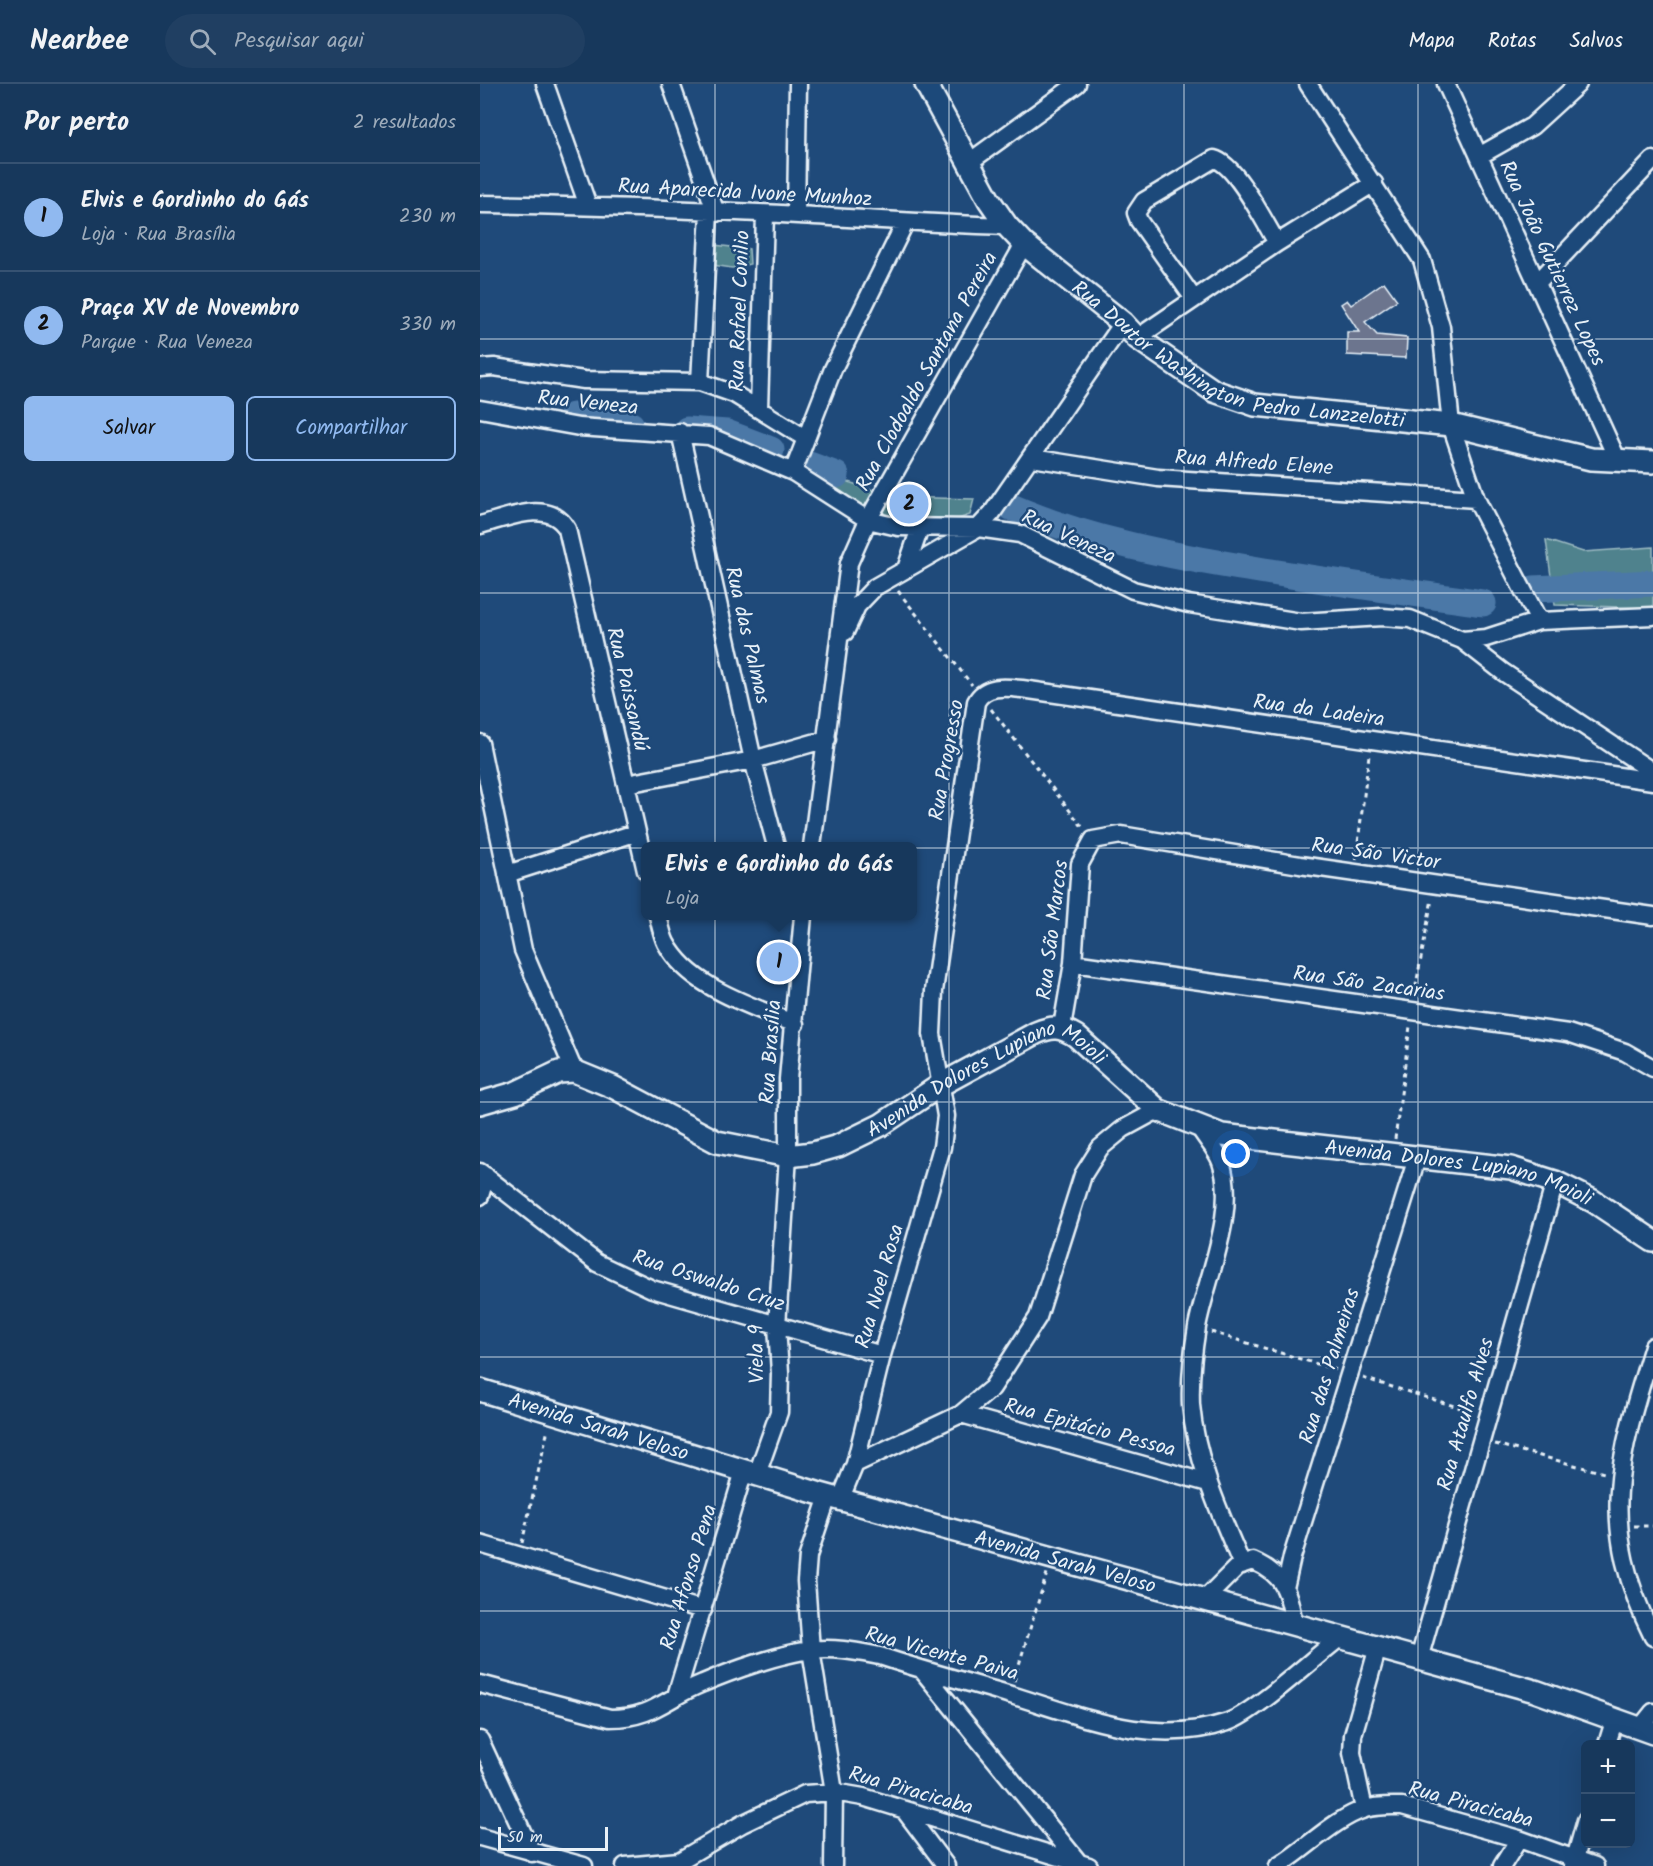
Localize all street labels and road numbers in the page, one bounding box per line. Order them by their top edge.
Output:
street label: Rua João Gutierrez Lopes [1489,155,1614,372]
street label: Rua Aparecida Ivone Munhoz [617,170,873,217]
street label: Rua Rafael Conilio [721,230,760,392]
street label: Rua Clodoaldo Santana Pereira [847,246,1007,498]
street label: Rua Doutor Washington Pedro Lanzzelotti [1063,273,1407,438]
street label: Rua Veneza [536,382,640,425]
street label: Rua Alfredo Elene [1174,441,1335,486]
street label: Rua Veneza [1016,501,1121,574]
street label: Rua das Palmas [715,563,778,707]
street label: Rua Paissandú [596,624,657,756]
street label: Rua da Ladeira [1251,686,1387,737]
street label: Rua Progresso [921,697,974,823]
street label: Rua São Victor [1309,829,1443,880]
street label: Rua São Marcos [1029,858,1078,1002]
street label: Rua São Zacarias [1291,958,1447,1011]
street label: Rua Brasília [751,999,792,1106]
street label: Avenida Dolores Lupiano Moioli [862,1013,1114,1147]
street label: Avenida Dolores Lupiano Moioli [1323,1132,1599,1217]
street label: Rua Noel Rosa [847,1220,914,1352]
street label: Rua Oswaldo Cruz [628,1241,789,1322]
street label: Rua das Palmeiras [1291,1284,1370,1449]
street label: Viela 9 [740,1324,775,1384]
street label: Rua Ataulfo Alves [1429,1334,1504,1495]
street label: Avenida Sarah Veloso [504,1385,693,1471]
street label: Rua Epitácio Pessoa [1000,1390,1179,1467]
street label: Rua Afonso Pena [652,1501,727,1654]
street label: Avenida Sarah Veloso [970,1522,1160,1604]
street label: Rua Vicente Paiva [861,1618,1022,1691]
street label: Rua Piracicaba [844,1758,977,1825]
street label: Rua Piracicaba [1404,1773,1537,1838]

